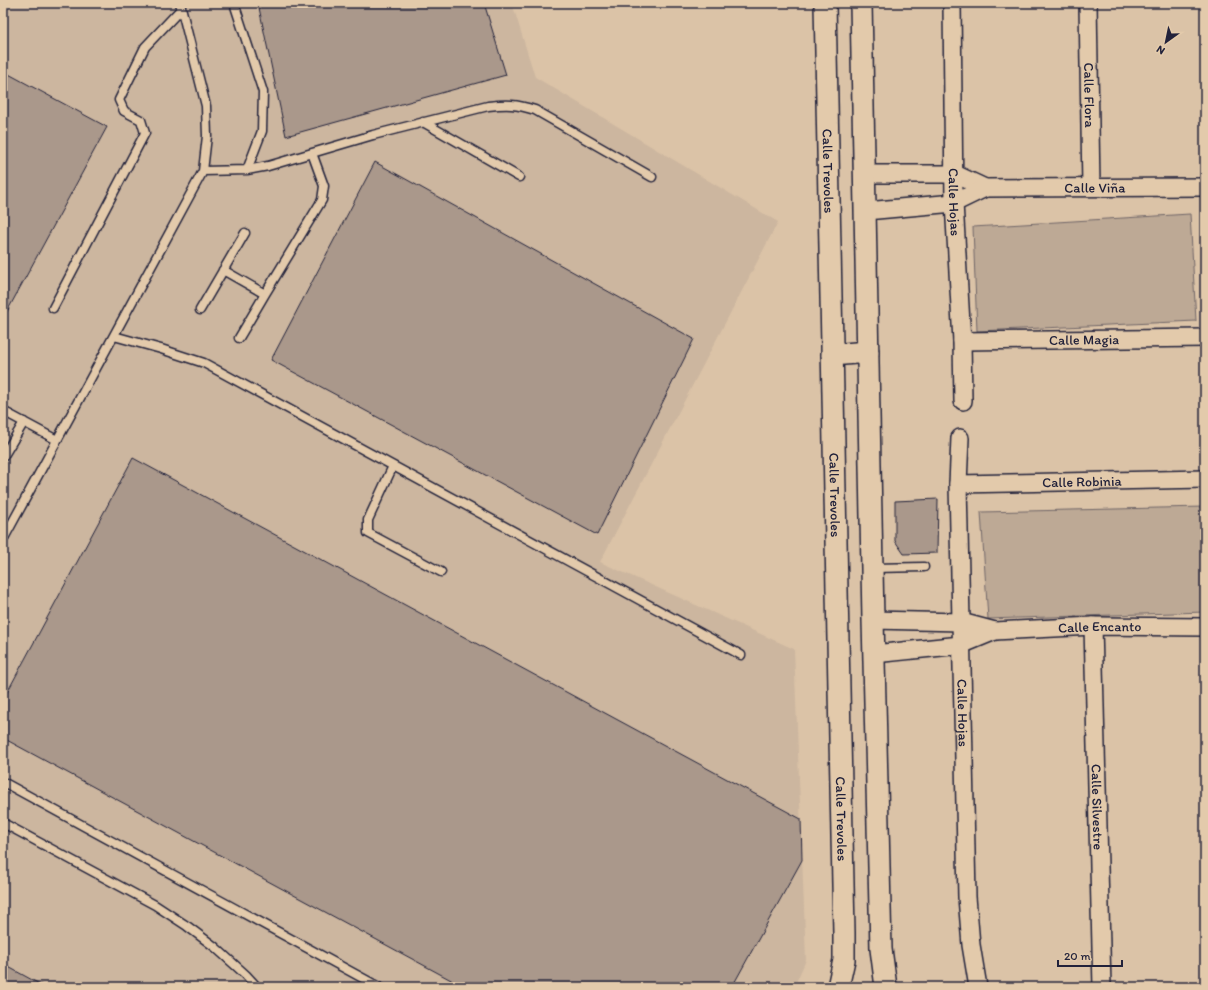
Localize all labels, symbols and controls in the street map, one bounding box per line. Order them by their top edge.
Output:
north arrow [1146,22,1186,62]
text: N [1154,42,1167,57]
street label: Calle Flora [1080,62,1099,128]
street label: Calle Trevoles [819,128,838,213]
street label: Calle Hojas [945,168,964,236]
street label: Calle Viña [1064,179,1126,196]
street label: Calle Magia [1049,331,1119,348]
street label: Calle Trevoles [826,452,844,537]
street label: Calle Robinia [1042,472,1123,491]
street label: Calle Encanto [1058,617,1142,636]
street label: Calle Hojas [954,679,972,747]
street label: Calle Silvestre [1088,764,1107,851]
street label: Calle Trevoles [832,776,851,861]
scale bar [1058,942,1122,968]
text: 20 m [1064,949,1091,963]

